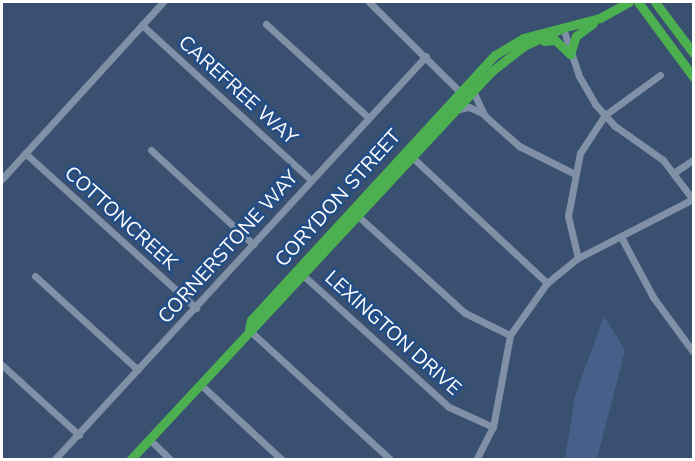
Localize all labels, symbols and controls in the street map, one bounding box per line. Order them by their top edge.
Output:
street label: CAREFREE WAY [174,30,302,150]
street label: CORYDON STREET [270,124,406,272]
street label: COTTONCREEK [60,161,182,275]
street label: CORNERSTONE WAY [153,165,303,329]
street label: LEXINGTON DRIVE [320,266,466,400]

